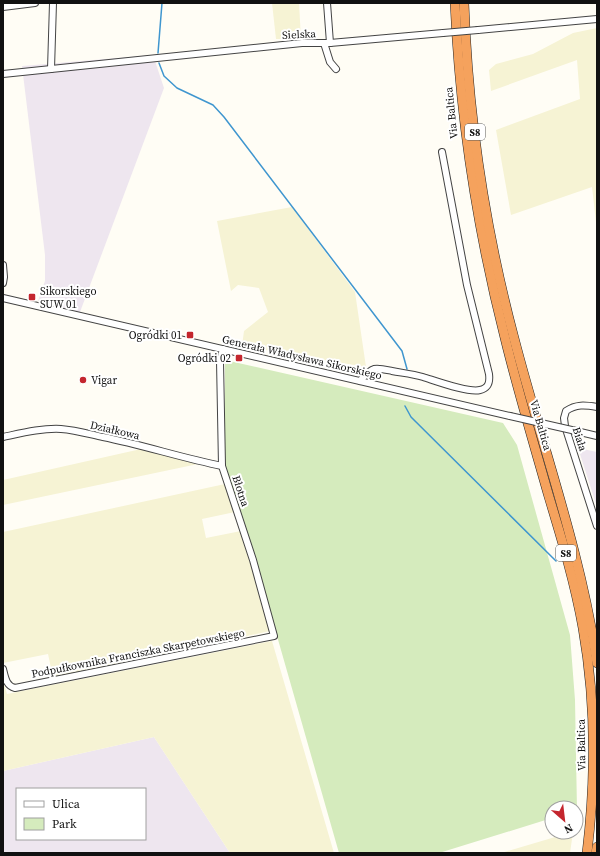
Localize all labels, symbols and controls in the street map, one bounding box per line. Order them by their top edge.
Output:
street label: Sielska [282,26,317,43]
street label: Via Baltica [441,86,462,140]
road number: S8 [465,124,485,140]
place label: Sikorskiego SUW 01 [40,284,97,312]
marker: Sikorskiego SUW 01 [27,292,37,302]
place label: Ogródki 01 [129,328,182,343]
marker: Ogródki 01 [185,330,195,340]
street label: Generała Władysława Sikorskiego [220,332,383,383]
place label: Ogródki 02 [178,351,231,366]
marker: Ogródki 02 [234,353,244,363]
place label: Vigar [91,373,117,388]
marker: Vigar [78,375,88,385]
street label: Via Baltica [526,398,555,453]
street label: Działkowa [89,417,142,444]
street label: Biała [569,425,591,454]
street label: Błotna [228,474,253,509]
road number: S8 [556,545,576,561]
street label: Podpułkownika Franciszka Skarpetowskiego [30,625,246,682]
street label: Via Baltica [574,718,589,771]
legend [16,788,146,840]
text: Ulica [52,796,81,812]
north arrow [544,800,584,840]
text: Park [52,816,77,832]
text: N [561,820,576,837]

